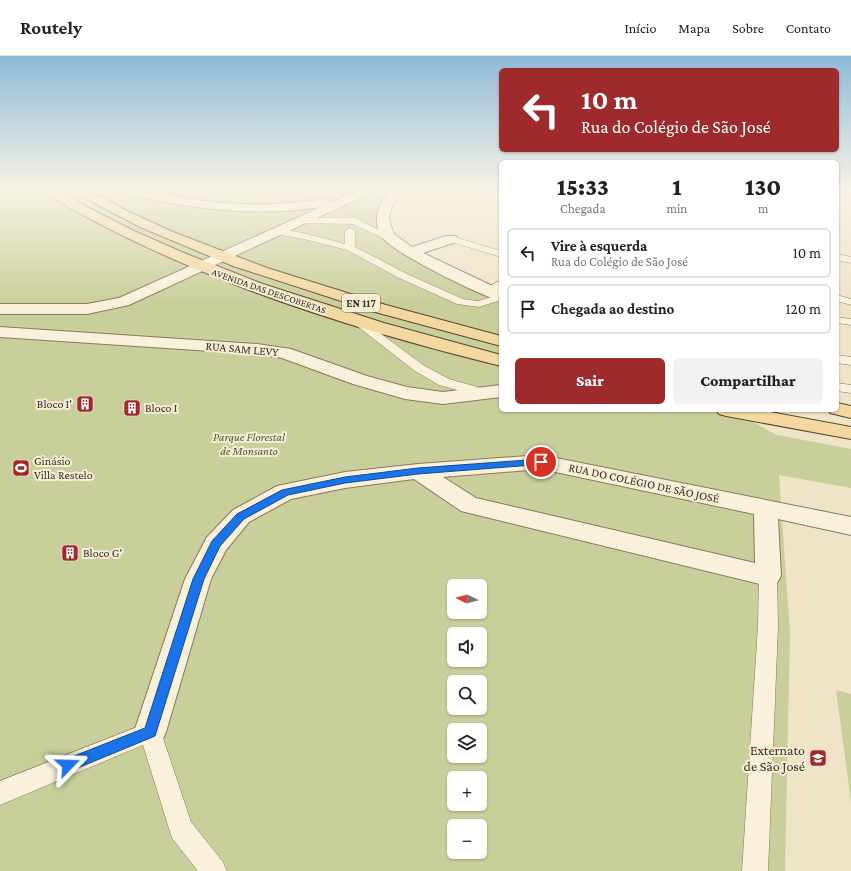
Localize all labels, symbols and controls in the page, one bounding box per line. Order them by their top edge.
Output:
text: Routely [20,17,82,38]
text: Início [625,20,656,36]
text: Mapa [678,20,710,36]
text: Sobre [732,20,764,36]
text: Contato [786,20,831,36]
icon: left [515,84,567,136]
text: 10 m [581,84,638,115]
text: Rua do Colégio de São José [581,117,771,137]
text: 15:33 [557,173,609,200]
text: 1 [672,173,682,200]
text: 130 [745,173,781,200]
text: Chegada [560,201,605,216]
text: min [667,201,687,216]
text: m [758,201,768,216]
text: Vire à esquerda [551,238,647,254]
icon: left [517,242,539,264]
text: 10 m [793,245,821,261]
text: Rua do Colégio de São José [551,254,688,269]
street label: AVENIDA DAS DESCOBERTAS [210,266,328,316]
road number: EN 117 [342,294,380,312]
icon: arrive [517,298,539,320]
text: Chegada ao destino [551,301,674,317]
text: 120 m [786,301,821,317]
street label: RUA SAM LEVY [205,339,280,359]
button: Sair [515,358,665,404]
button: Compartilhar [673,358,823,404]
building icon: Bloco I' [75,394,95,414]
place label: Bloco I' [37,397,72,411]
building icon: Bloco I [122,398,142,418]
place label: Bloco I [145,401,178,415]
park label: Parque Florestal de Monsanto [213,430,286,458]
pin [524,445,558,479]
icon: arrive [530,451,552,473]
place label: Ginásio Villa Restelo [34,454,93,482]
sports icon: Ginásio Villa Restelo [11,458,31,478]
street label: RUA DO COLÉGIO DE SÃO JOSÉ [567,460,721,506]
building icon: Bloco G' [60,543,80,563]
place label: Bloco G' [83,546,122,560]
north arrow [447,579,487,619]
map controls [447,579,487,859]
button: sound [447,627,487,667]
button: search [447,675,487,715]
button: layers [447,723,487,763]
place label: Externato de São José [744,742,805,774]
position arrow [47,744,89,786]
school or university icon: Externato de São José [808,748,828,768]
button: + [447,771,487,811]
button: − [447,819,487,859]

